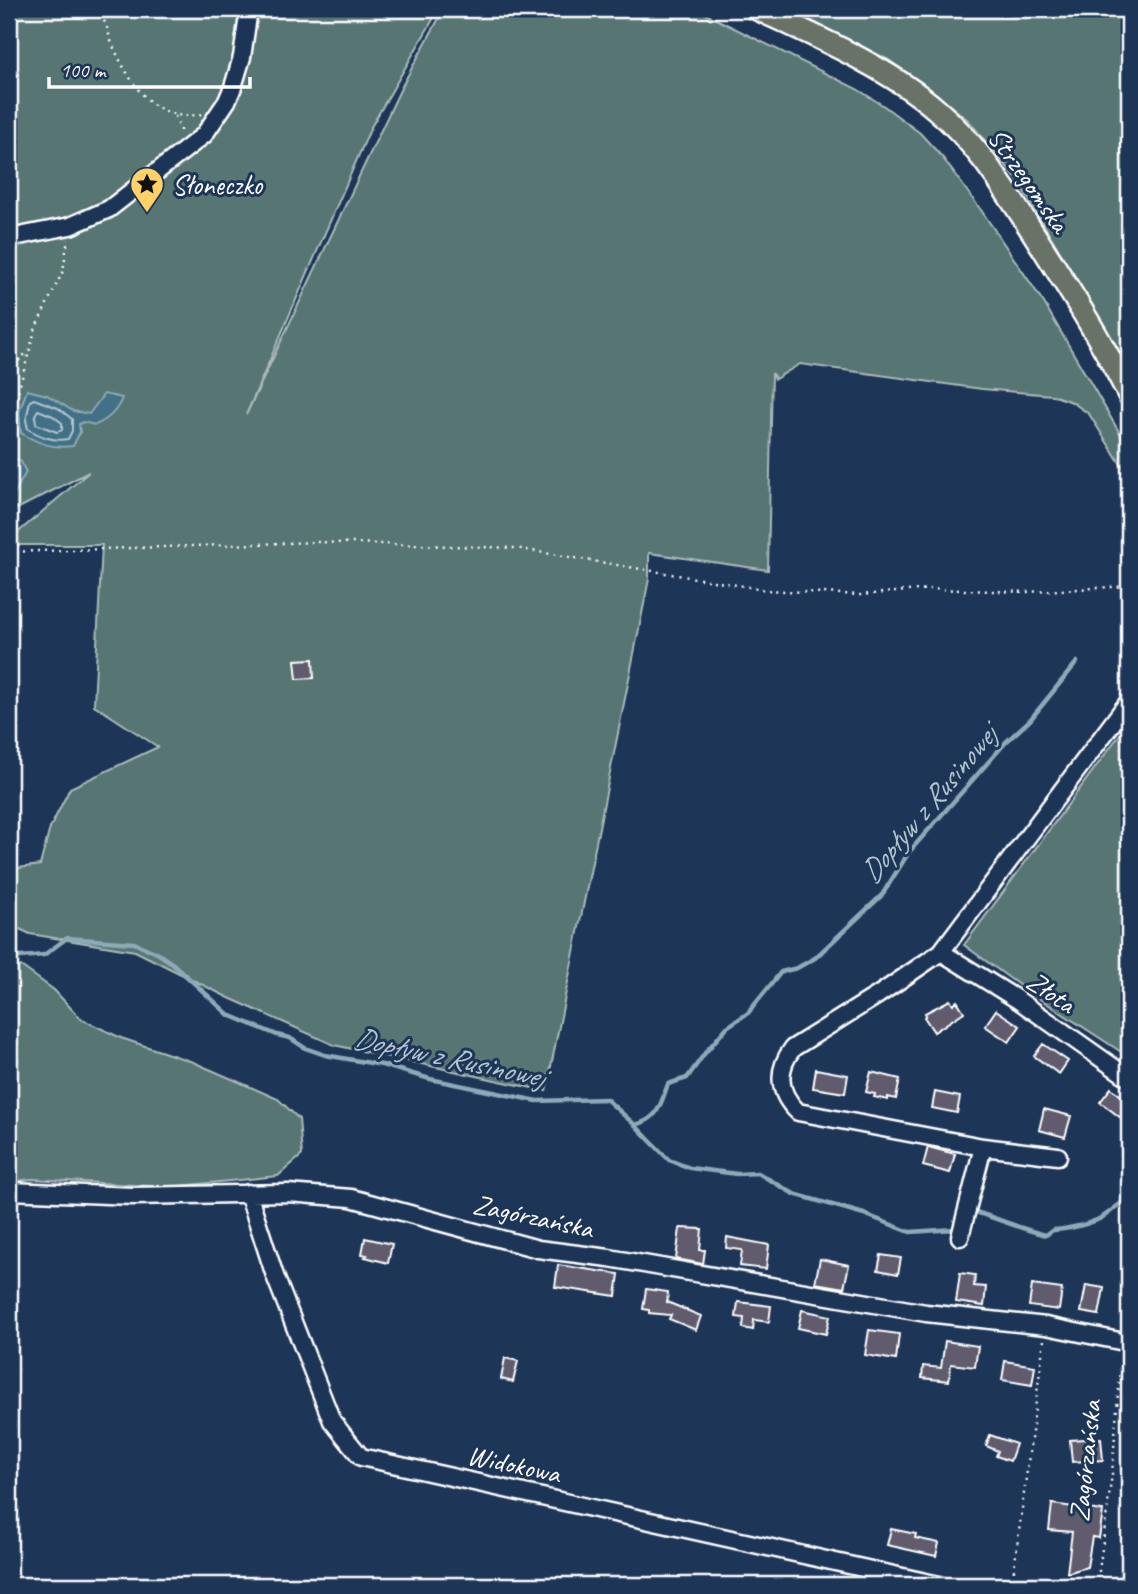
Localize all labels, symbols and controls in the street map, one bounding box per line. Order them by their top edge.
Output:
scale bar [49,46,250,90]
text: 100 m [60,57,107,83]
street label: Strzegomska [980,121,1079,241]
place icon: Słoneczko [128,165,166,214]
place label: Słoneczko [172,167,264,202]
water label: Dopływ z Rusinowej [851,712,1010,890]
street label: Złota [1020,963,1084,1022]
water label: Dopływ z Rusinowej [350,1018,555,1097]
street label: Zagórzańska [470,1186,598,1246]
street label: Zagórzańska [1061,1397,1109,1523]
street label: Widokowa [464,1437,565,1491]

